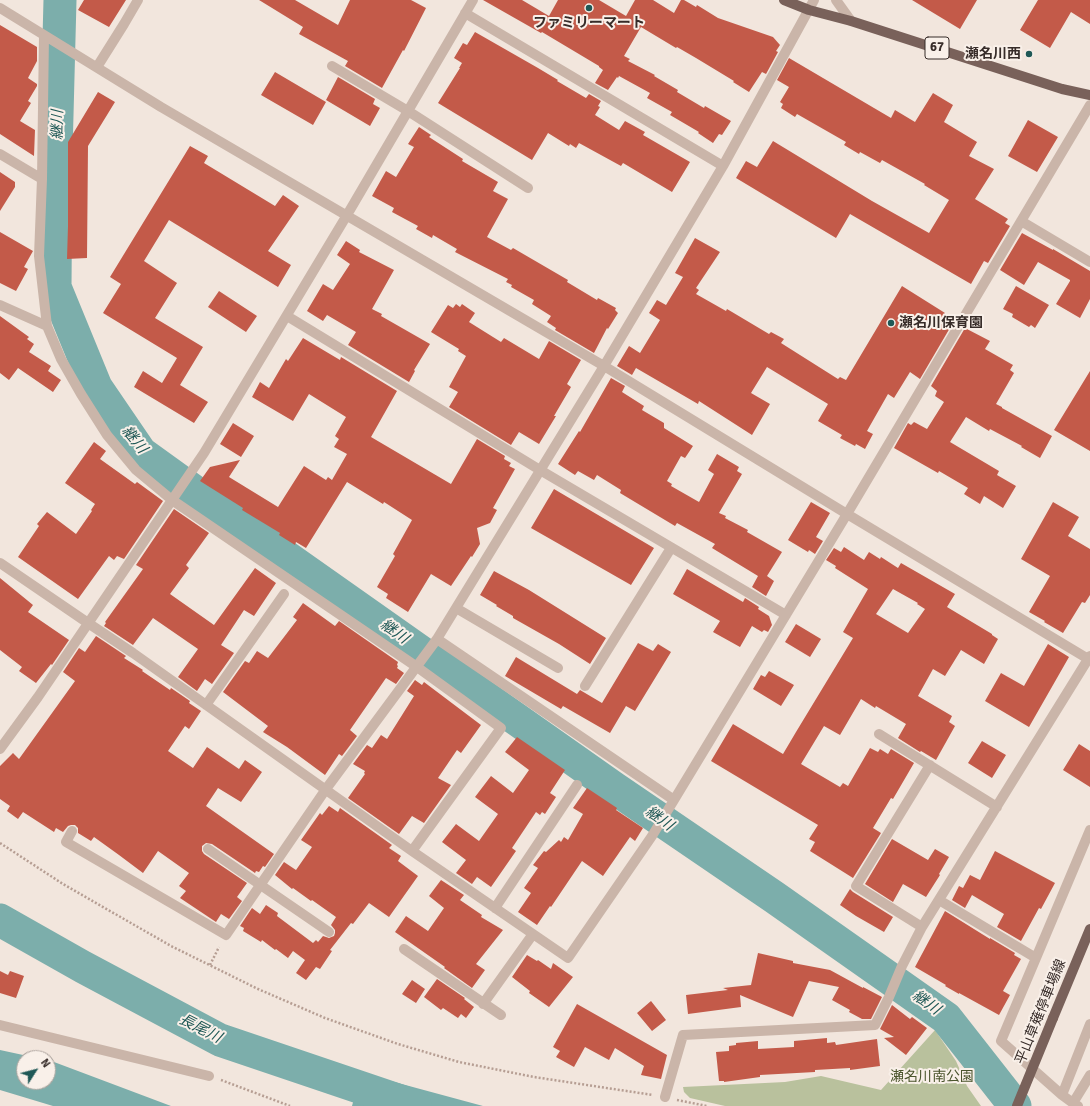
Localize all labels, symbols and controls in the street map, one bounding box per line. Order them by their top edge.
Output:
marker: ファミリーマート [584,3,594,13]
place label: ファミリーマート [533,15,645,31]
road number: 67 [925,37,949,59]
place label: 瀬名川西 [965,46,1021,62]
marker: 瀬名川西 [1024,49,1034,59]
water label: 継川 [49,110,67,140]
place label: 瀬名川保育園 [899,315,983,331]
marker: 瀬名川保育園 [886,318,896,328]
water label: 継川 [118,423,150,457]
water label: 継川 [377,616,411,648]
water label: 継川 [642,803,676,835]
street label: 平山草薙停車場線 [1012,957,1070,1067]
water label: 継川 [909,987,943,1019]
water label: 長尾川 [176,1011,224,1047]
north arrow [16,1050,56,1090]
text: N [38,1056,53,1070]
park label: 瀬名川南公園 [890,1069,974,1085]

